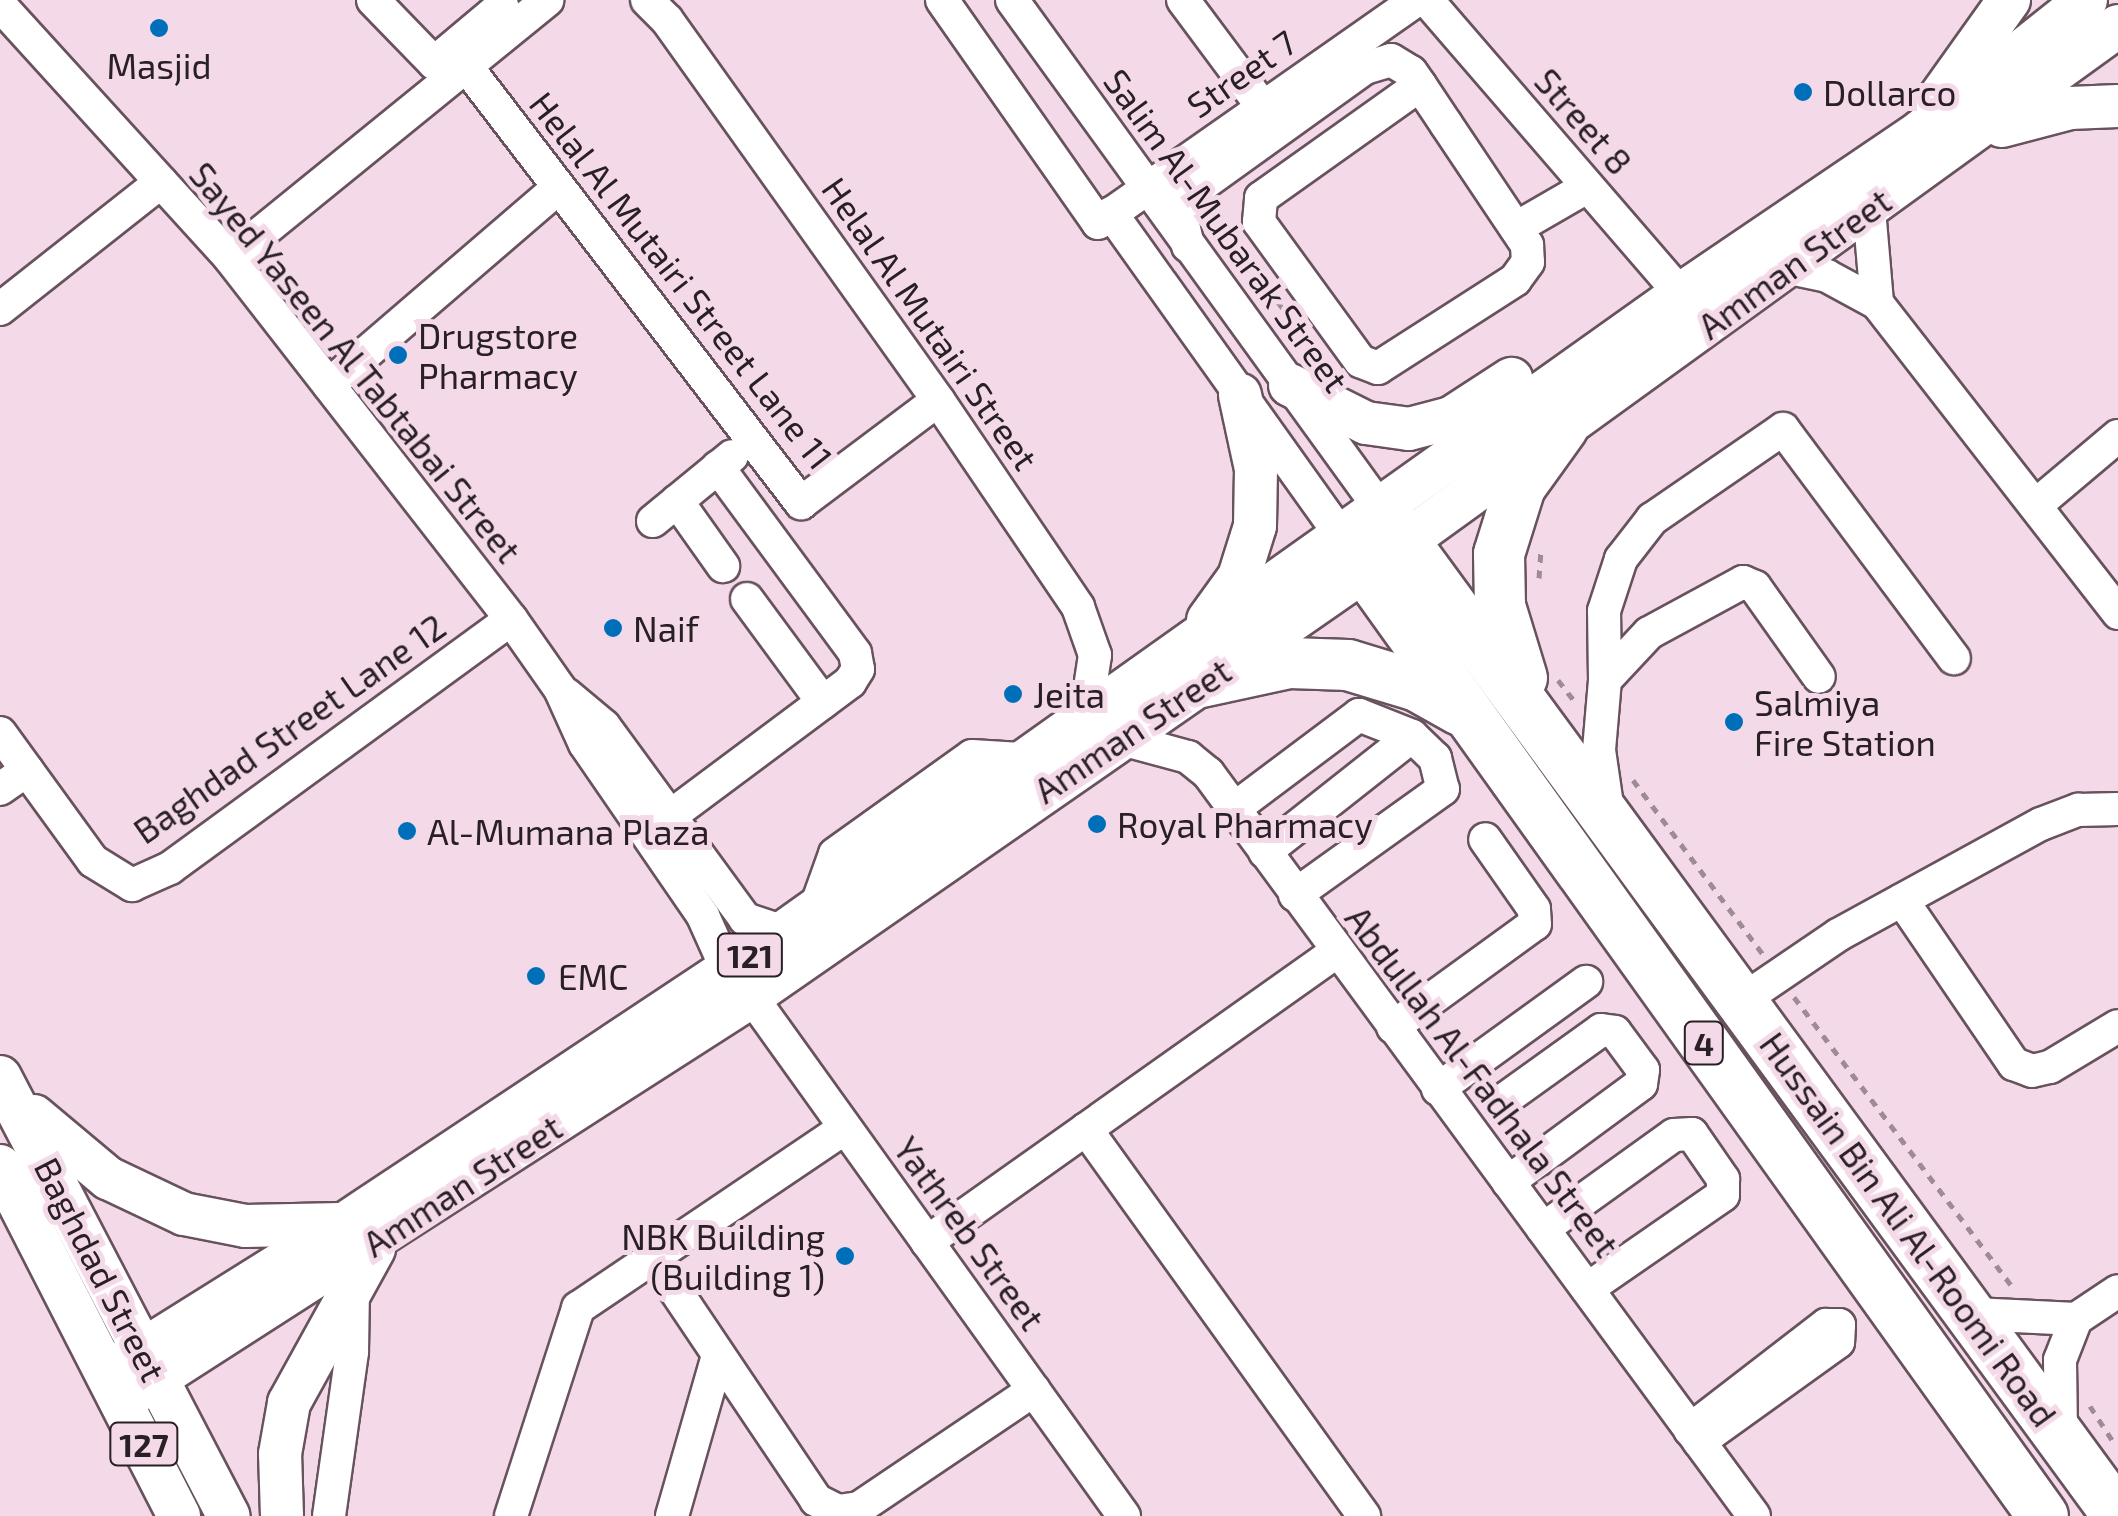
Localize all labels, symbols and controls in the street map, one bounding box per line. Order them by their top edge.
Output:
marker: Masjid [148,17,170,39]
street label: Street 7 [1179,21,1303,125]
place label: Masjid [106,44,212,86]
street label: Salim Al-Mubarak Street [1096,60,1358,400]
street label: Street 8 [1527,60,1641,182]
place label: Dollarco [1823,71,1956,113]
marker: Dollarco [1792,81,1814,103]
street label: Helal Al Mutairi Street Lane 11 [521,82,843,478]
street label: Sayed Yaseen Al Tabtabai Street [180,152,532,572]
street label: Helal Al Mutairi Street [814,168,1048,478]
street label: Amman Street [1690,179,1898,347]
place label: Drugstore Pharmacy [418,314,578,396]
marker: Drugstore Pharmacy [387,344,409,366]
street label: Baghdad Street Lane 12 [125,604,453,852]
place label: Naif [633,607,699,649]
marker: Naif [602,617,624,639]
street label: Amman Street [1026,649,1238,811]
place label: Jeita [1033,673,1105,715]
place label: Salmiya Fire Station [1754,681,1936,763]
marker: Jeita [1002,683,1024,705]
marker: Salmiya Fire Station [1723,711,1745,733]
place label: Royal Pharmacy [1117,803,1374,845]
place label: Al-Mumana Plaza [427,810,709,852]
marker: Royal Pharmacy [1086,813,1108,835]
marker: Al-Mumana Plaza [396,820,418,842]
street label: Abdullah Al-Fadhala Street [1337,897,1629,1265]
road number: 121 [715,928,785,982]
place label: EMC [558,955,628,997]
marker: EMC [523,963,549,989]
road number: 4 [1682,1016,1726,1070]
street label: Hussain Bin Ali Al-Roomi Road [1751,1023,2067,1435]
street label: Amman Street [355,1105,569,1265]
street label: Yathreb Street [886,1128,1054,1338]
street label: Baghdad Street [27,1150,175,1388]
place label: NBK Building (Building 1) [621,1215,825,1297]
marker: NBK Building (Building 1) [834,1245,856,1267]
road number: 127 [109,1417,179,1471]

